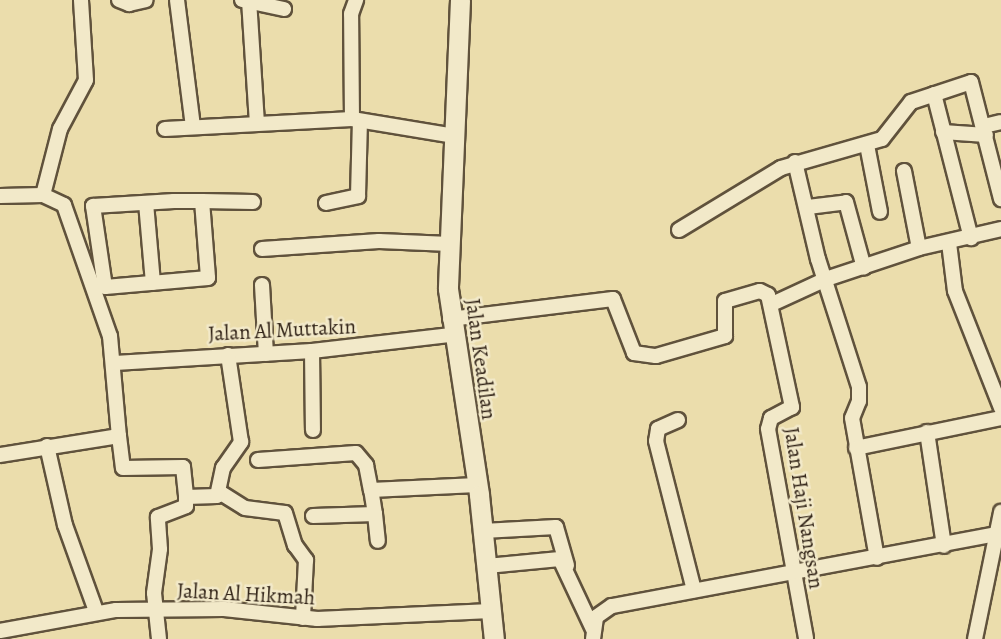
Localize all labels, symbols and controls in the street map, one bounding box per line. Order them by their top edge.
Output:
street label: Jalan Keadilan [460,297,502,421]
street label: Jalan Al Muttakin [207,314,357,346]
street label: Jalan Haji Nangsan [779,425,829,591]
street label: Jalan Al Hikmah [176,578,316,610]

